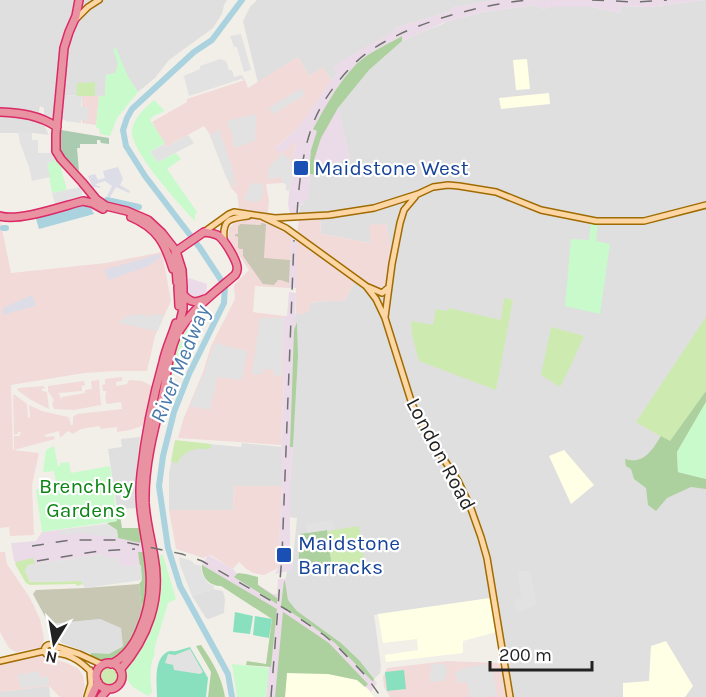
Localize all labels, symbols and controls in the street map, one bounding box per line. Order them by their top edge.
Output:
place label: Maidstone West [314,156,469,180]
marker: Maidstone West [292,159,310,177]
water label: River Medway [145,300,216,426]
street label: London Road [401,394,481,514]
park label: Brenchley Gardens [39,474,133,522]
place label: Maidstone Barracks [298,531,400,579]
marker: Maidstone Barracks [275,546,293,564]
north arrow [24,613,84,673]
scale bar [490,634,592,672]
text: 200 m [499,644,552,666]
text: N [44,647,59,668]

